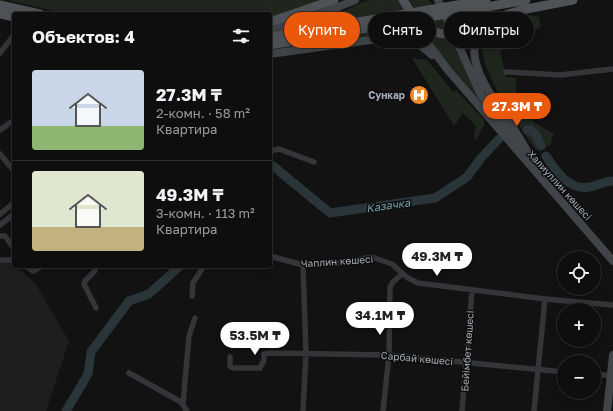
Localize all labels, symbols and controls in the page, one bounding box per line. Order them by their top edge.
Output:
chip: Купить [284,12,360,48]
chip: Снять [368,12,436,48]
chip: Фильтры [444,12,534,48]
icon: filters [230,25,252,47]
text: Объектов: 4 [32,26,135,47]
text: 27.3M ₸ [156,84,222,105]
hospital icon: Сункар [408,84,430,106]
icon: home [64,86,112,134]
place label: Сункар [368,89,405,101]
pin: 27.3M ₸ [480,93,554,127]
text: 27.3M ₸ [492,98,542,114]
text: 2-комн. · 58 m² [156,105,250,121]
text: Квартира [156,121,217,137]
street label: Халиуллин көшесі [526,148,594,222]
text: 49.3M ₸ [156,184,224,205]
icon: home [64,187,112,235]
water label: Казачка [365,195,412,215]
text: 3-комн. · 113 m² [156,205,255,221]
text: Квартира [156,221,217,237]
pin: 49.3M ₸ [400,243,474,277]
text: 49.3M ₸ [411,248,463,264]
map controls [557,251,601,399]
button: locate [557,251,601,295]
street label: Чаплин көшесі [300,252,374,270]
pin: 34.1M ₸ [343,302,417,336]
button: + [557,303,601,347]
text: 34.1M ₸ [355,307,405,323]
street label: Бейімбет көшесі [458,310,476,392]
pin: 53.5M ₸ [218,322,292,356]
text: 53.5M ₸ [229,327,281,343]
street label: Сарбай көшесі [380,349,454,367]
button: − [557,355,601,399]

